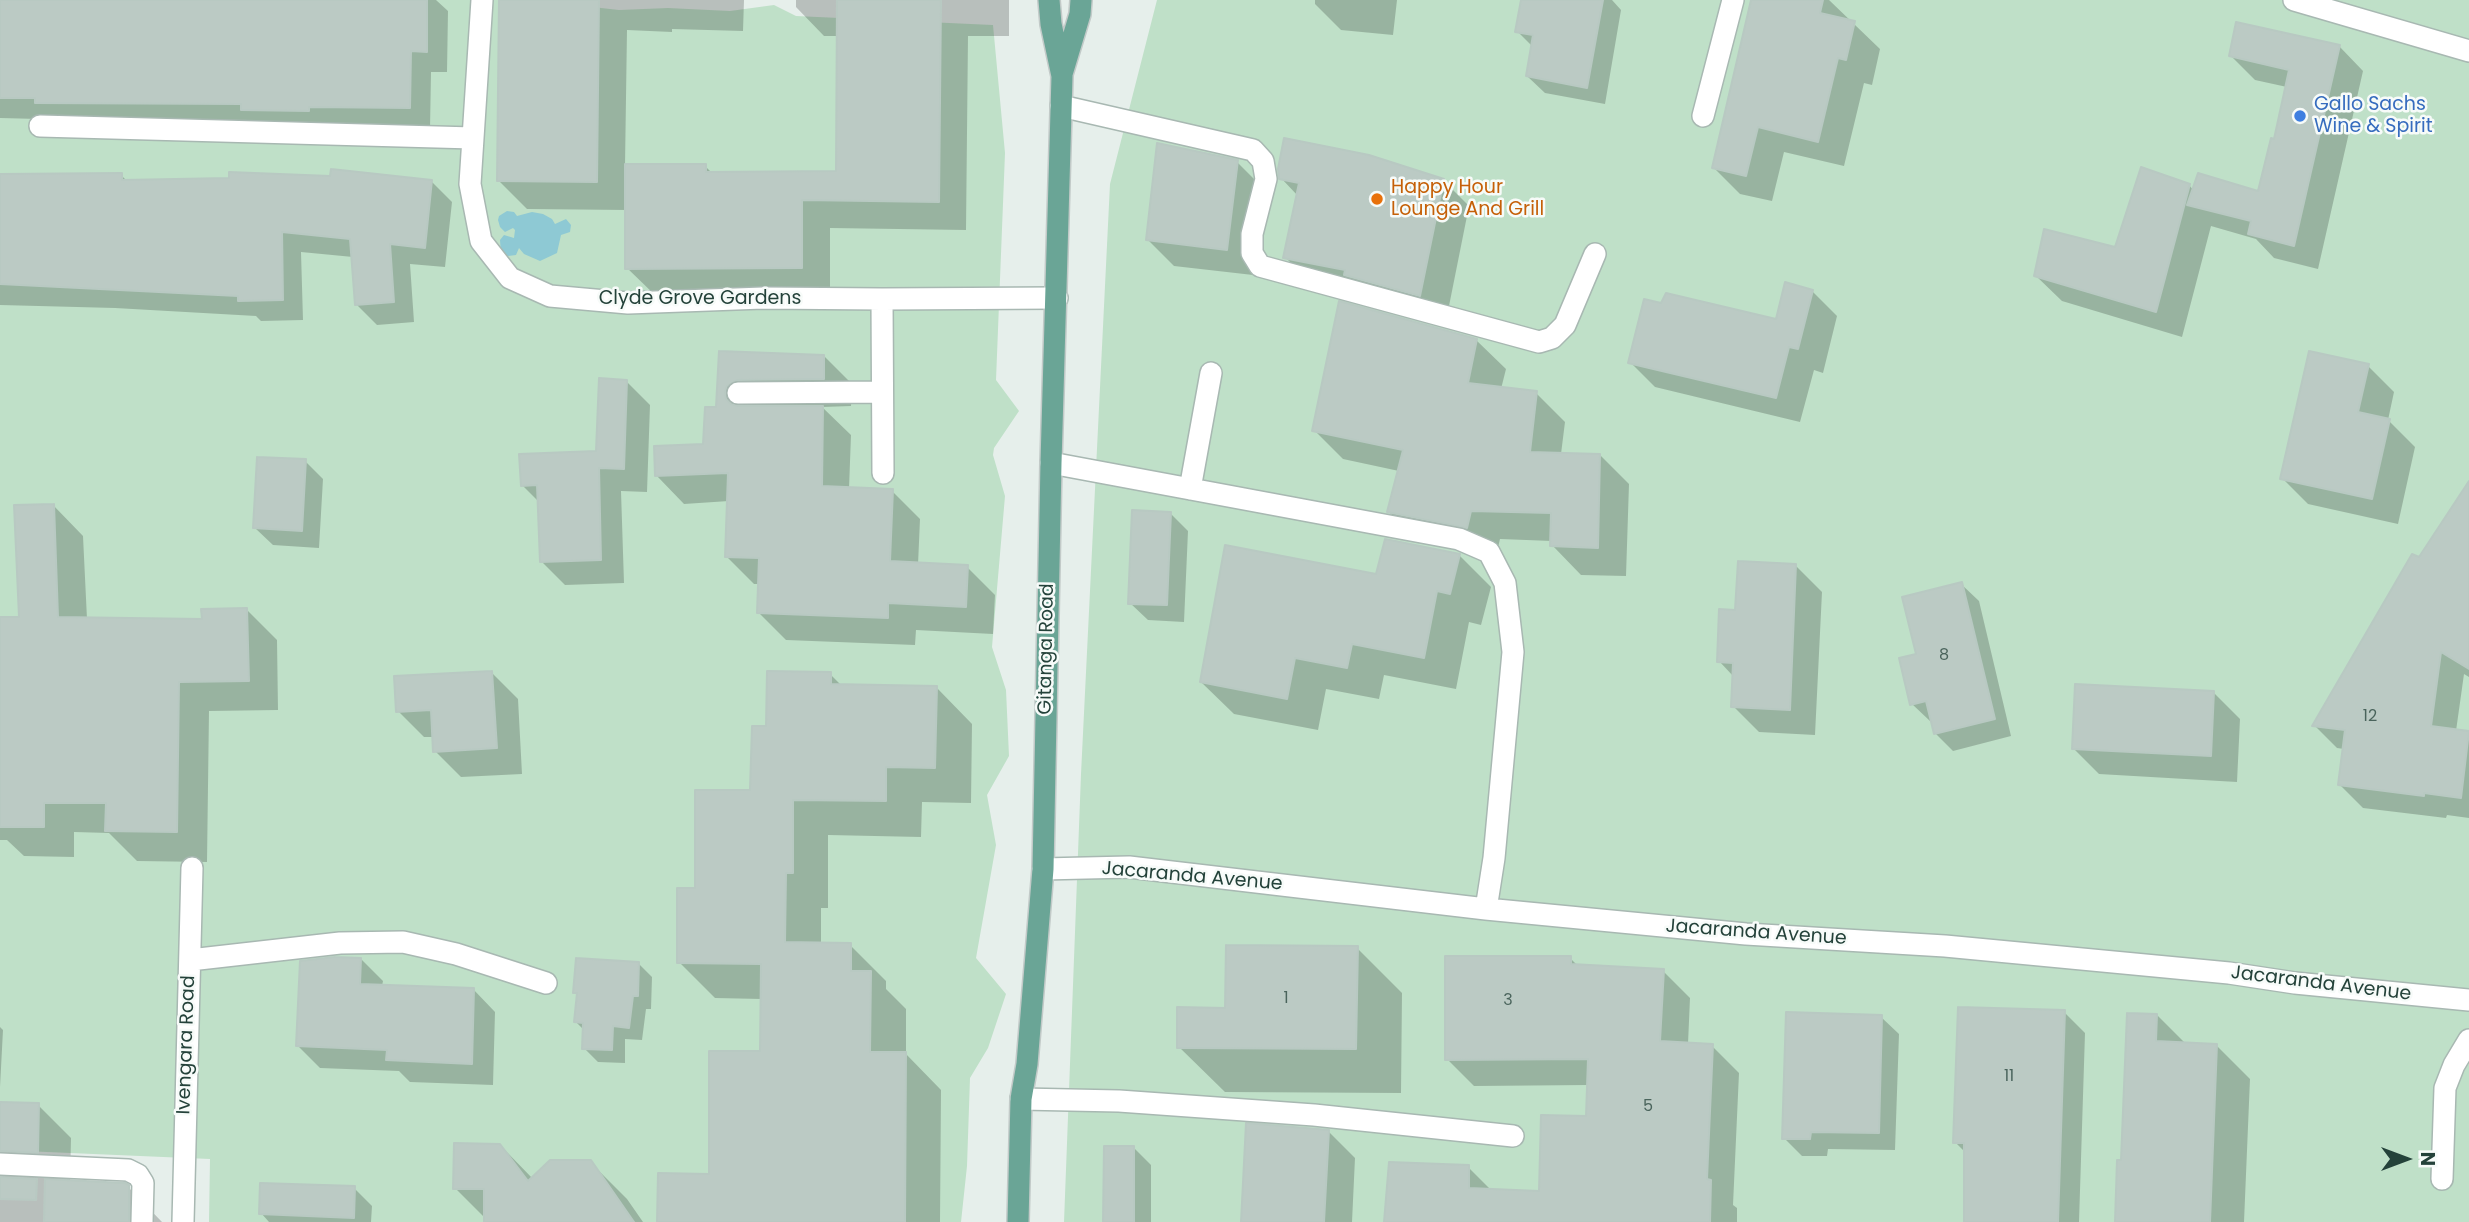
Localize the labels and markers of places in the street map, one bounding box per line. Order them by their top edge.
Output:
place label: Gallo Sachs Wine & Spirit [2314,94,2433,138]
marker: Gallo Sachs Wine & Spirit [2292,108,2308,124]
place label: Happy Hour Lounge And Grill [1391,177,1544,221]
marker: Happy Hour Lounge And Grill [1369,191,1385,207]

